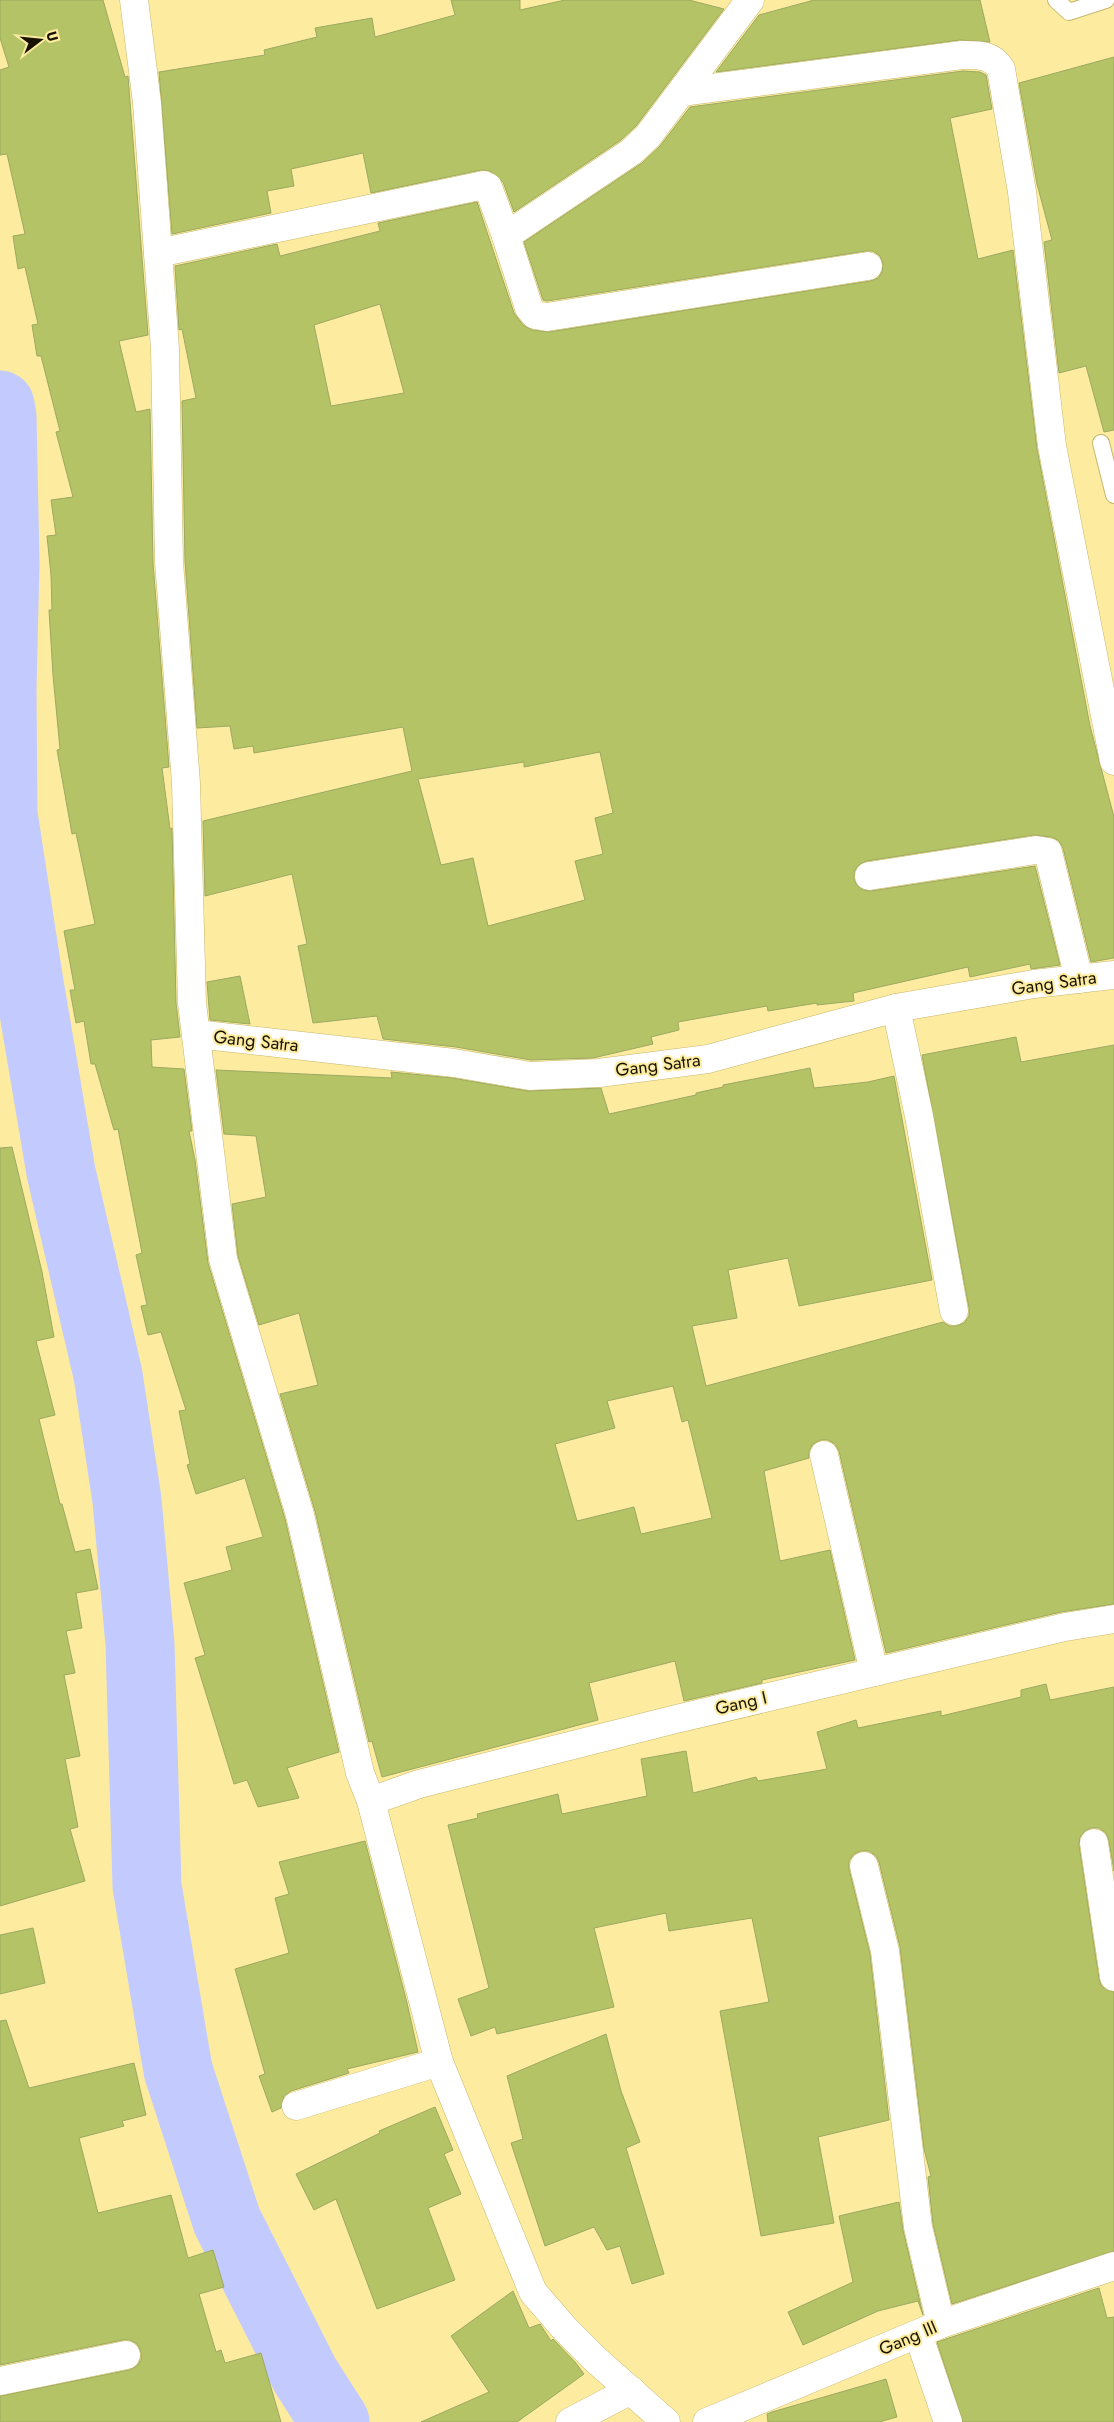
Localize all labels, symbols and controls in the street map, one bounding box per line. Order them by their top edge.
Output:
north arrow [15,15,65,65]
text: U [42,29,63,44]
street label: Gang Satra [1010,964,1098,1002]
street label: Gang Satra [212,1024,300,1058]
street label: Gang Satra [614,1047,702,1083]
street label: Gang I [713,1684,769,1722]
street label: Gang III [875,2314,941,2362]

